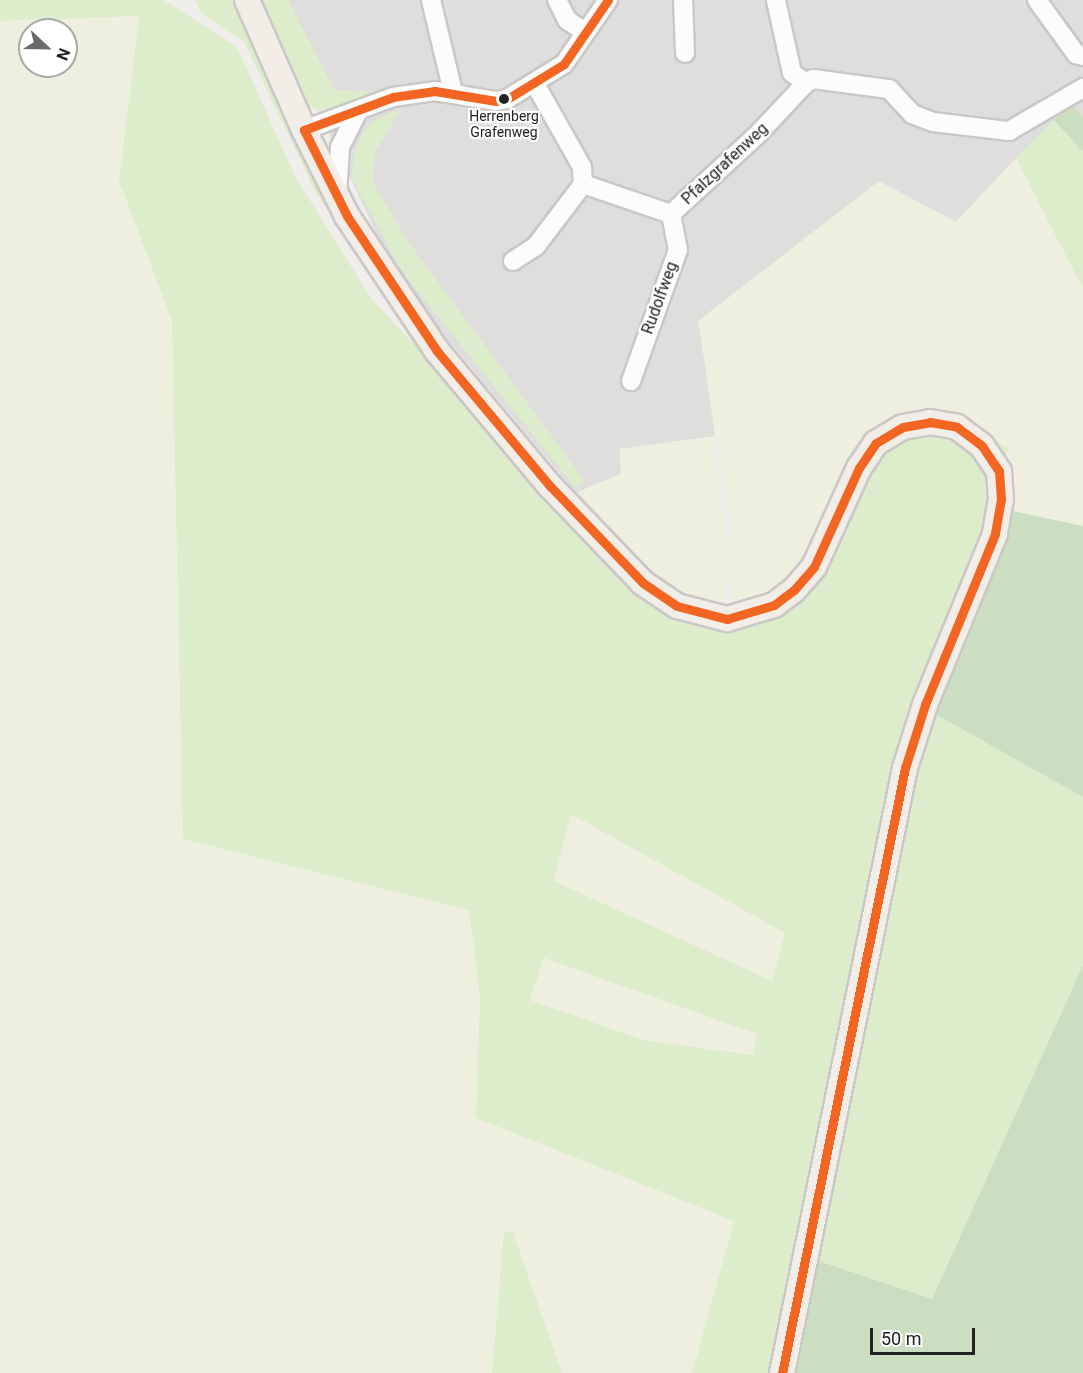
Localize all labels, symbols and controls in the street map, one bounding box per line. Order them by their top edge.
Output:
north arrow [18,18,78,78]
text: N [52,45,74,63]
marker: Herrenberg Grafenweg [498,93,510,105]
place label: Herrenberg Grafenweg [469,108,539,140]
street label: Pfalzgrafenweg [678,119,772,209]
street label: Rudolfweg [638,259,682,337]
scale bar [873,1316,978,1354]
text: 50 m [881,1328,921,1349]

